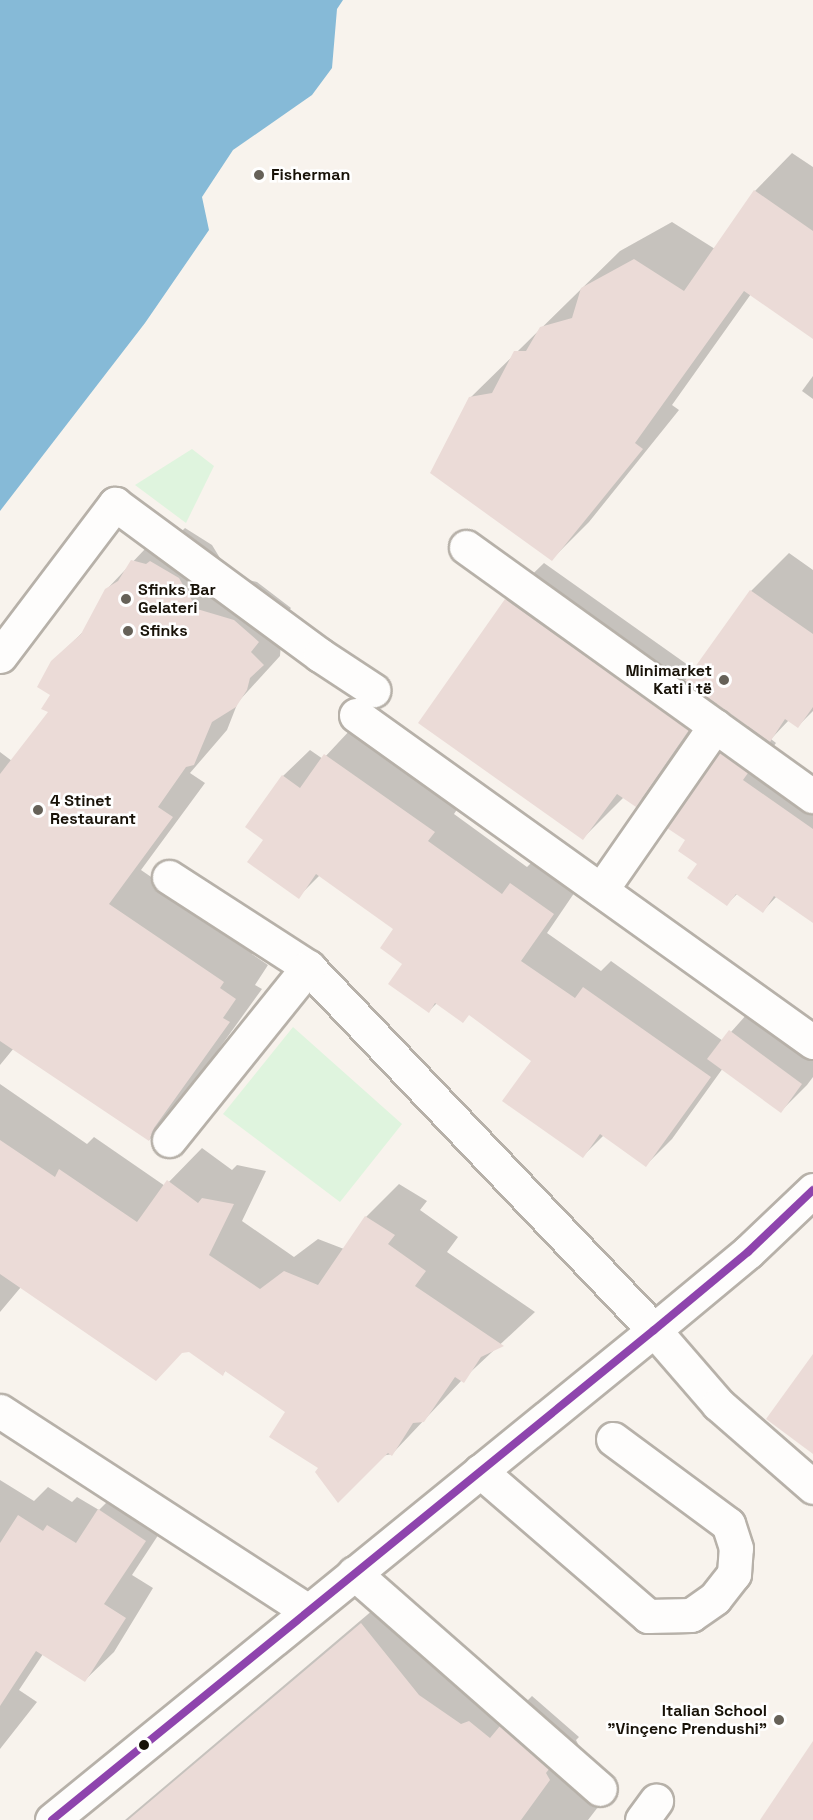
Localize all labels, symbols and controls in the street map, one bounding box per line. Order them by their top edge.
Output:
place label: Fisherman [271,165,350,185]
marker: Fisherman [252,168,266,182]
place label: Sfinks Bar Gelateri [138,580,216,618]
marker: Sfinks Bar Gelateri [119,592,133,606]
place label: Sfinks [140,621,188,641]
marker: Sfinks [121,624,135,638]
place label: Minimarket Kati i të [625,661,712,699]
marker: Minimarket Kati i të [717,673,731,687]
place label: 4 Stinet Restaurant [50,791,136,829]
marker: 4 Stinet Restaurant [31,803,45,817]
place label: Italian School "Vinçenc Prendushi" [607,1701,767,1739]
marker: Italian School "Vinçenc Prendushi" [772,1713,786,1727]
unlabelled marker [138,1739,150,1751]

